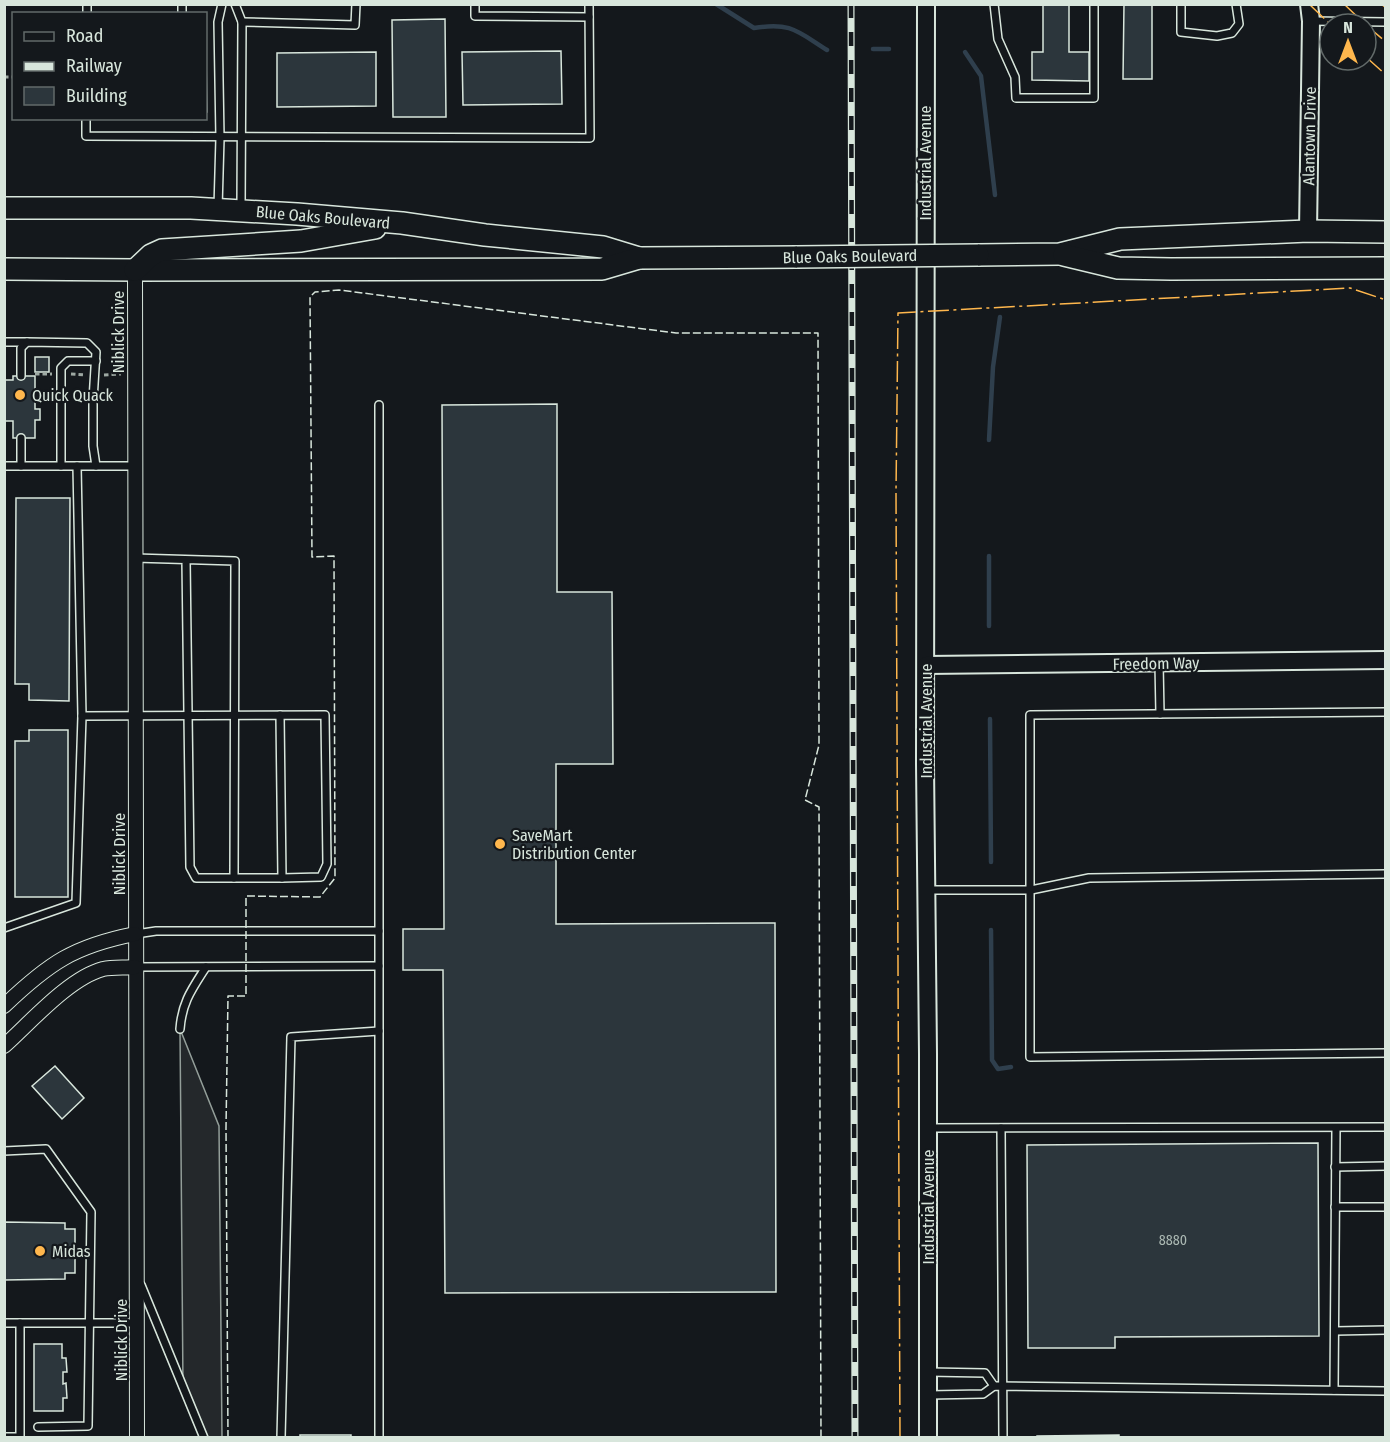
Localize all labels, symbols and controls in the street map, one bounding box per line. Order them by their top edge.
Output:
legend [12,12,207,120]
north arrow [1318,12,1378,72]
text: N [1343,18,1353,37]
text: Road [66,25,103,47]
text: Railway [66,55,122,77]
text: Building [66,85,127,107]
street label: Alantown Drive [1299,86,1320,186]
street label: Industrial Avenue [916,105,935,221]
street label: Blue Oaks Boulevard [255,202,391,233]
street label: Blue Oaks Boulevard [783,246,918,267]
street label: Niblick Drive [109,291,128,373]
place label: Quick Quack [32,386,114,405]
marker: Quick Quack [13,388,27,402]
street label: Freedom Way [1112,653,1200,674]
street label: Industrial Avenue [917,663,936,779]
street label: Niblick Drive [110,813,129,895]
place label: SaveMart Distribution Center [512,826,637,863]
marker: SaveMart Distribution Center [493,837,507,851]
street label: Industrial Avenue [919,1149,938,1265]
house number: 8880 [1159,1232,1187,1249]
place label: Midas [52,1242,91,1261]
marker: Midas [33,1244,47,1258]
street label: Niblick Drive [112,1299,131,1381]

